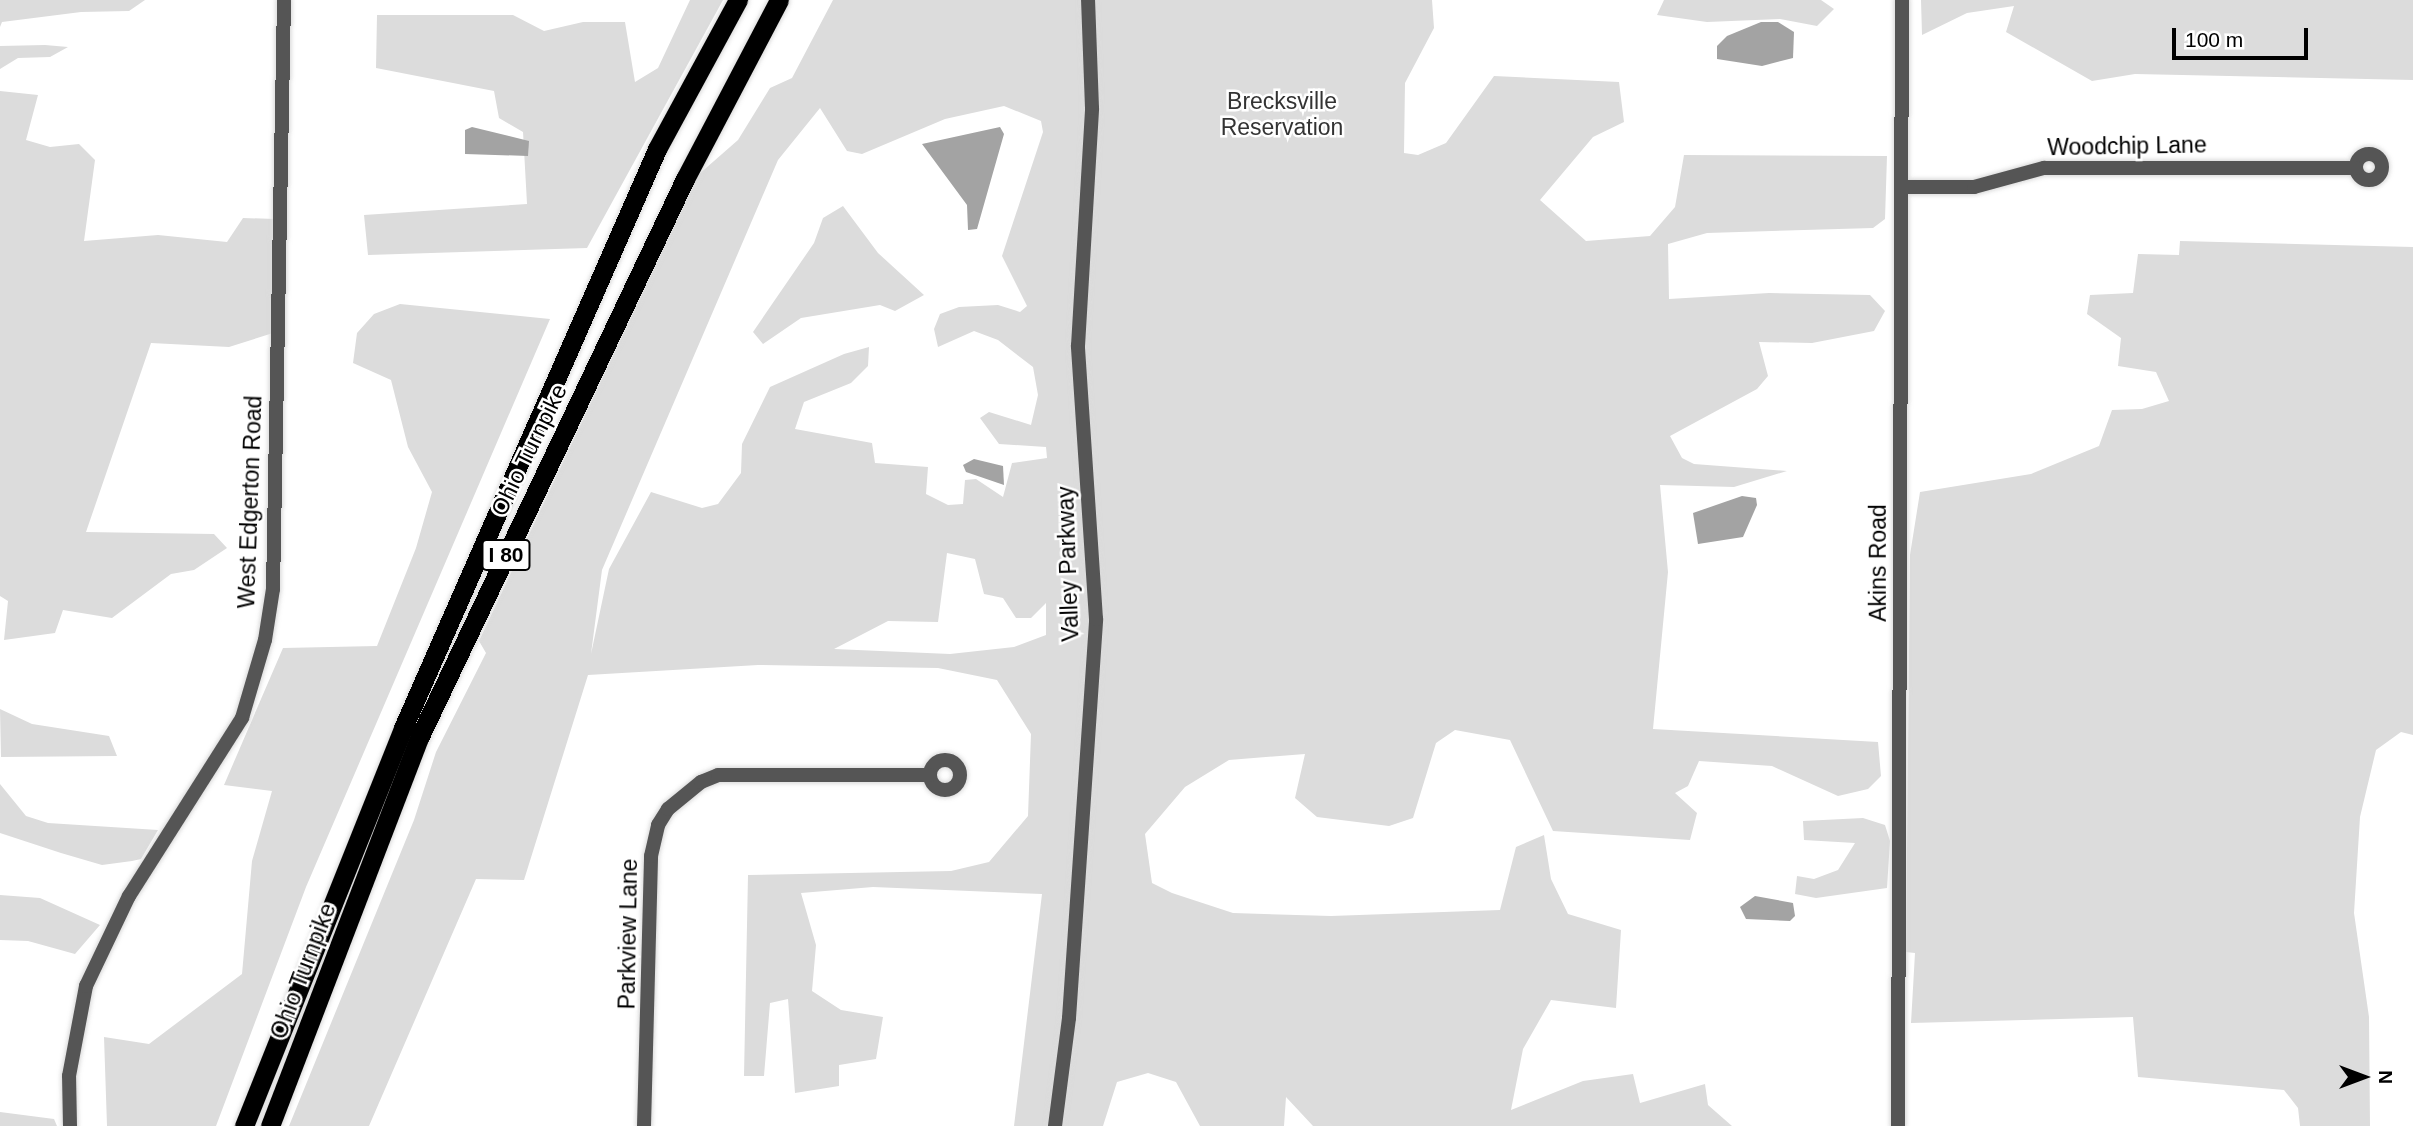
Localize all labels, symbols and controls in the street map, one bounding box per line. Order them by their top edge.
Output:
scale bar [2175,14,2312,58]
text: 100 m [2185,28,2243,51]
park label: Brecksville Reservation [1221,87,1343,141]
street label: Woodchip Lane [2047,131,2207,161]
street label: Ohio Turnpike [485,379,573,521]
street label: West Edgerton Road [232,395,268,609]
street label: Valley Parkway [1051,486,1085,642]
street label: Akins Road [1864,504,1892,622]
road number: I 80 [480,538,532,572]
street label: Parkview Lane [613,858,643,1010]
street label: Ohio Turnpike [264,899,342,1043]
north arrow [2329,1042,2399,1112]
text: N [2375,1070,2396,1084]

